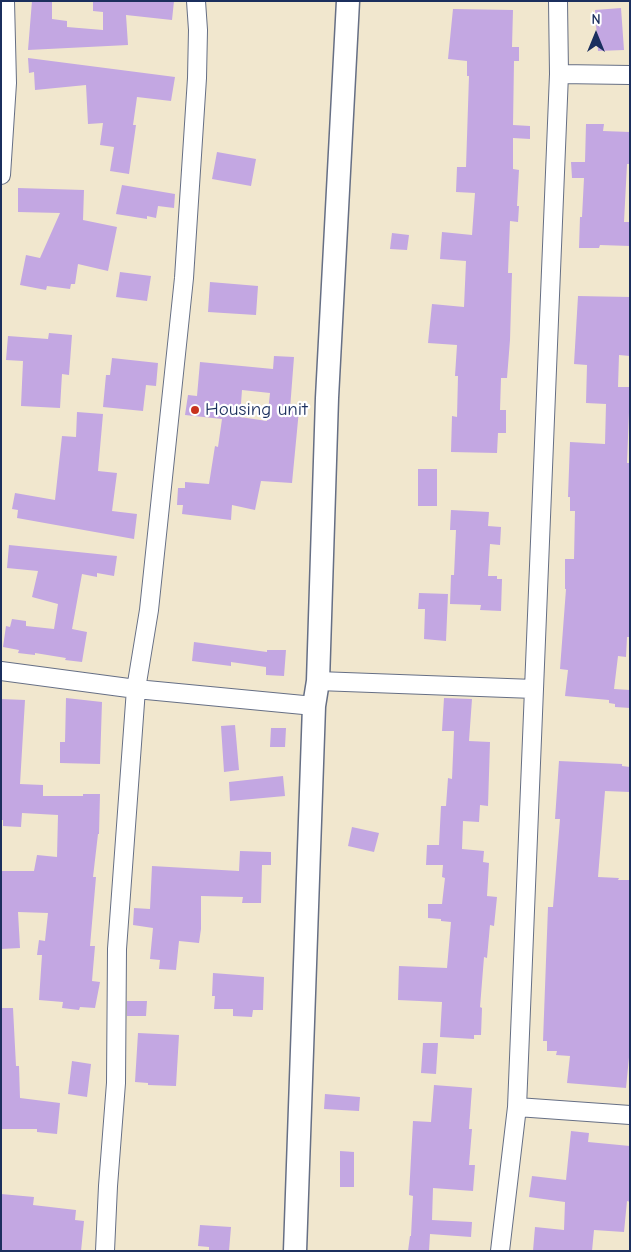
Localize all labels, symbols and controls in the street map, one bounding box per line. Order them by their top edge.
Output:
north arrow [571,10,621,60]
text: N [591,11,601,28]
place label: Housing unit [205,399,308,421]
marker: Housing unit [189,404,201,416]

